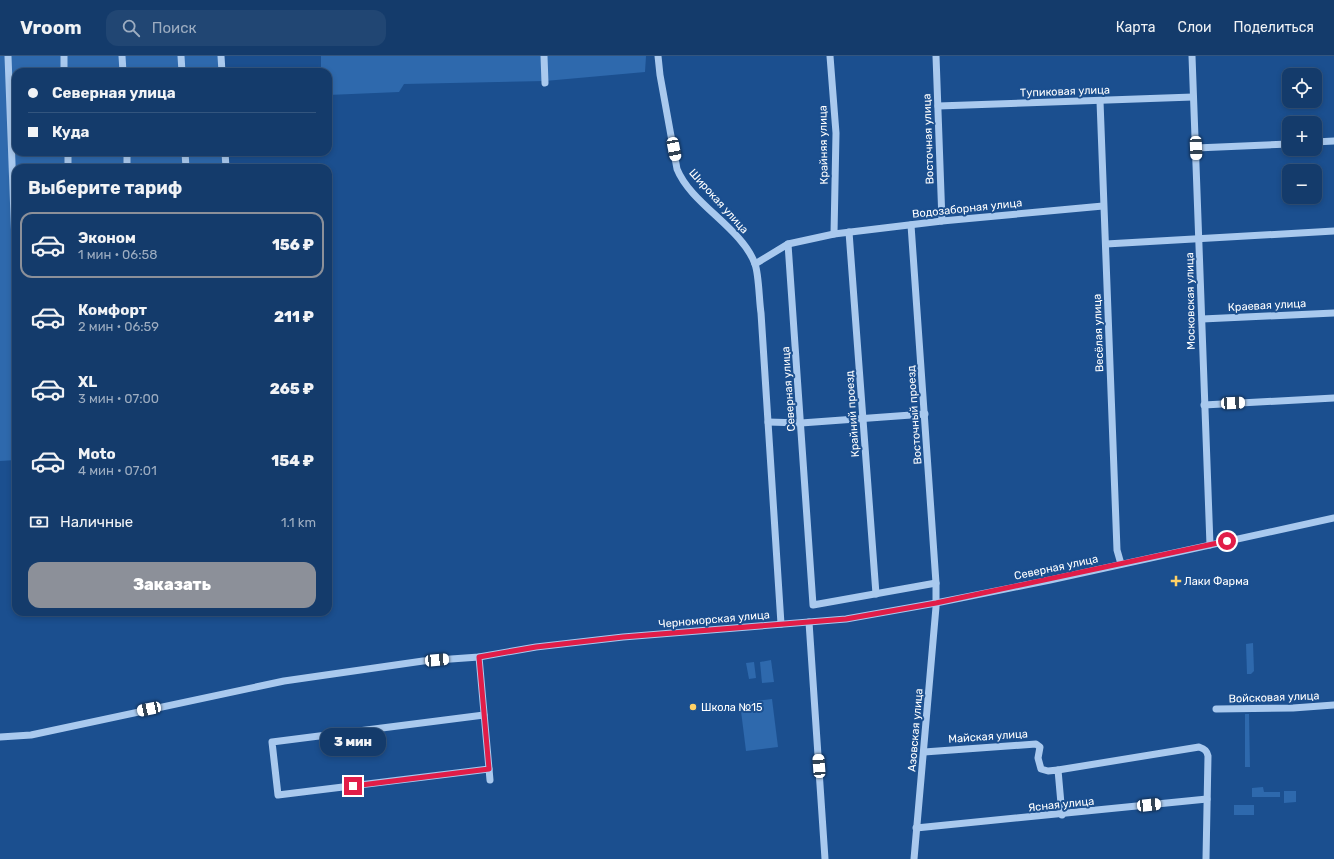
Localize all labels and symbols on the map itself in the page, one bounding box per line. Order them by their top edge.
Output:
street label: Тупиковая улица [1020,83,1110,100]
street label: Восточная улица [920,93,937,185]
street label: Крайняя улица [816,105,831,185]
car [666,136,682,162]
car [1190,136,1202,160]
street label: Широкая улица [686,166,751,236]
street label: Водозаборная улица [911,196,1023,221]
street label: Московская улица [1183,252,1198,350]
street label: Весёлая улица [1091,294,1106,372]
street label: Краевая улица [1228,297,1307,314]
street label: Северная улица [779,346,798,432]
street label: Восточный проезд [905,365,924,465]
street label: Крайний проезд [843,370,862,458]
car [1221,396,1245,410]
route start [1218,532,1236,550]
street label: Северная улица [1013,552,1099,583]
place label: Лаки Фарма [1184,575,1249,588]
marker: Лаки Фарма [1171,576,1181,586]
street label: Черноморская улица [658,608,770,631]
car [425,653,449,667]
street label: Азовская улица [905,688,926,772]
street label: Войсковая улица [1228,689,1320,706]
car [136,701,162,717]
place label: Школа №15 [701,701,763,714]
marker: Школа №15 [688,702,698,712]
street label: Майская улица [948,727,1028,746]
callout: 3 мин [320,728,386,756]
car [812,754,826,778]
route end [344,777,362,795]
street label: Ясная улица [1027,795,1095,814]
car [1136,798,1162,812]

